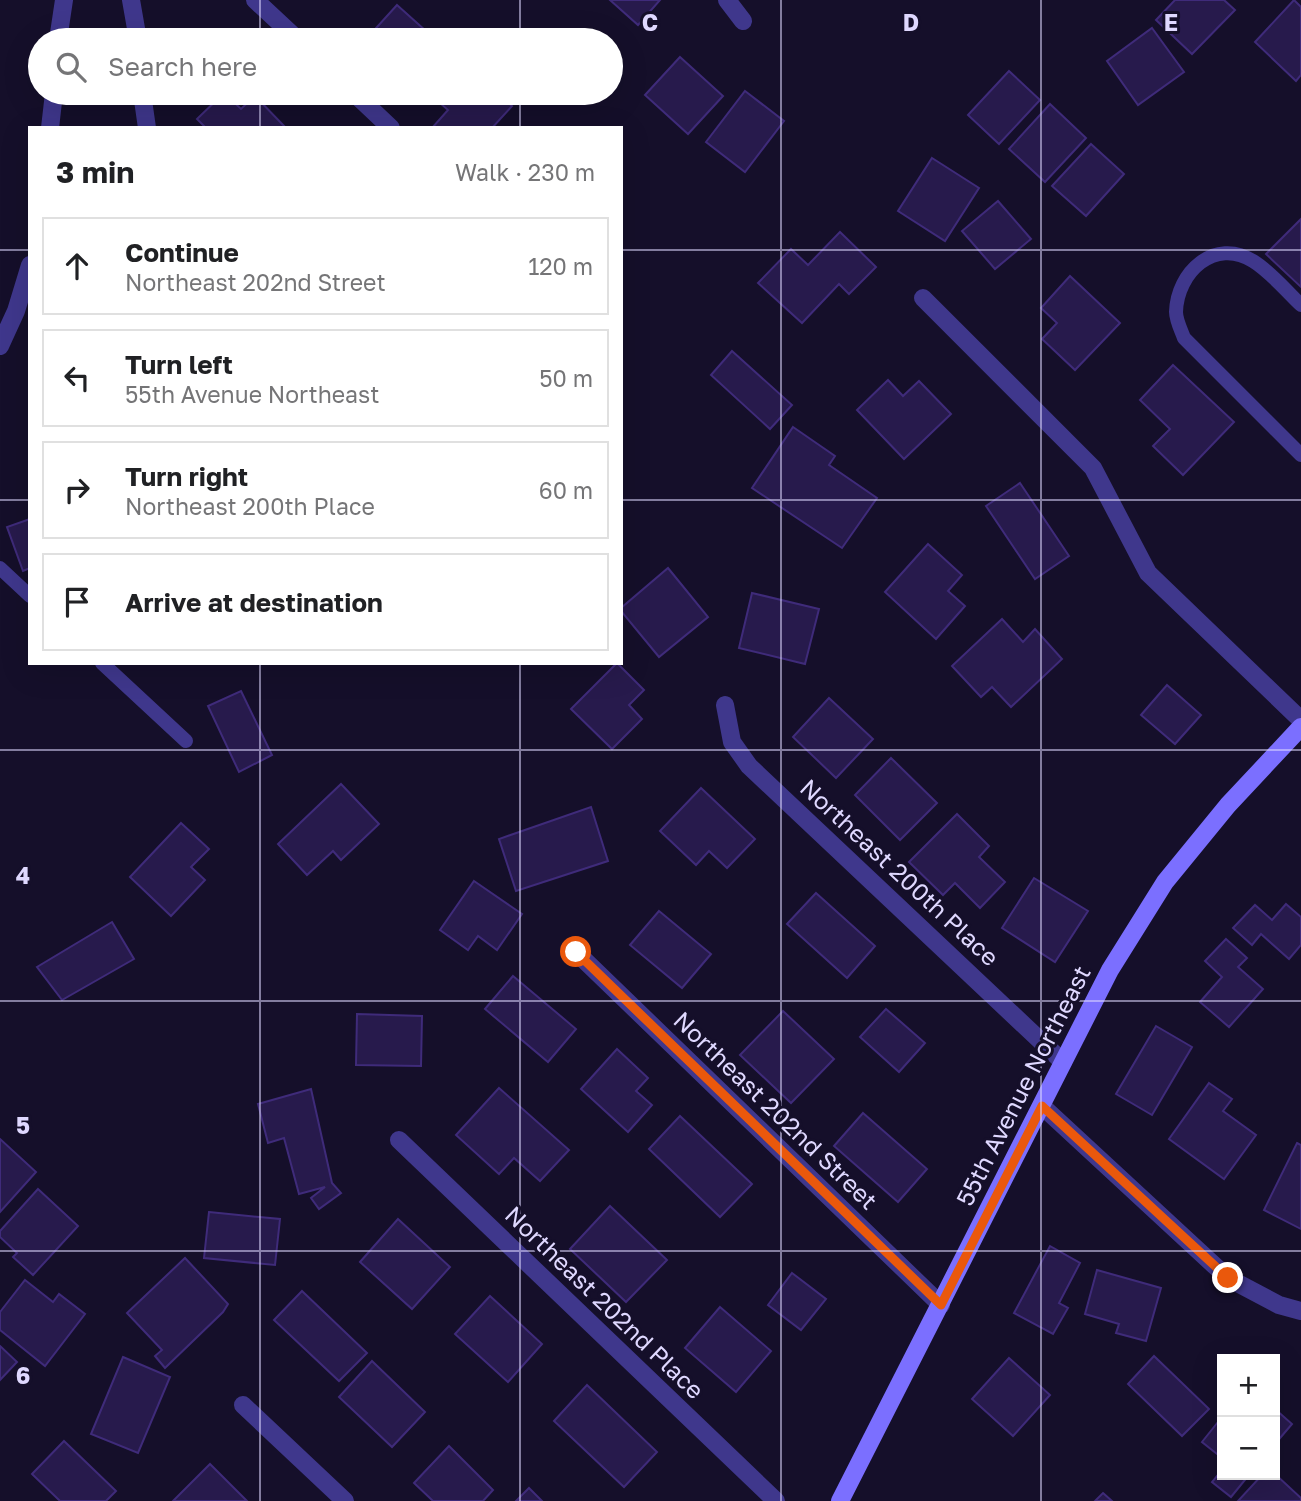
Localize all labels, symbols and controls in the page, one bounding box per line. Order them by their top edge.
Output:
text: C [642,8,658,36]
text: D [903,8,919,36]
text: E [1164,8,1178,36]
search box [28,28,623,105]
icon: search [52,48,90,86]
text: Search here [108,51,257,82]
text: 3 min [56,154,134,190]
text: Walk · 230 m [455,158,595,186]
text: Continue [125,237,239,268]
icon: ahead [58,247,96,285]
text: 120 m [528,252,593,280]
text: Northeast 202nd Street [125,268,386,296]
text: Turn left [125,349,233,380]
icon: left [58,359,96,397]
text: 50 m [539,364,593,392]
text: 55th Avenue Northeast [125,380,380,408]
text: Turn right [125,461,248,492]
icon: right [58,471,96,509]
text: 60 m [539,476,593,504]
text: Northeast 200th Place [125,492,375,520]
icon: arrive [58,583,96,621]
text: Arrive at destination [125,587,383,618]
street label: Northeast 200th Place [795,772,1005,971]
text: 4 [16,861,30,889]
route start [560,936,591,967]
street label: 55th Avenue Northeast [949,960,1096,1210]
street label: Northeast 202nd Street [668,1005,884,1215]
text: 5 [16,1111,30,1139]
street label: Northeast 202nd Place [500,1200,710,1404]
route end [1212,1262,1243,1293]
map controls [1217,1354,1280,1480]
button: + [1217,1354,1280,1417]
text: 6 [16,1361,30,1389]
button: − [1217,1417,1280,1480]

